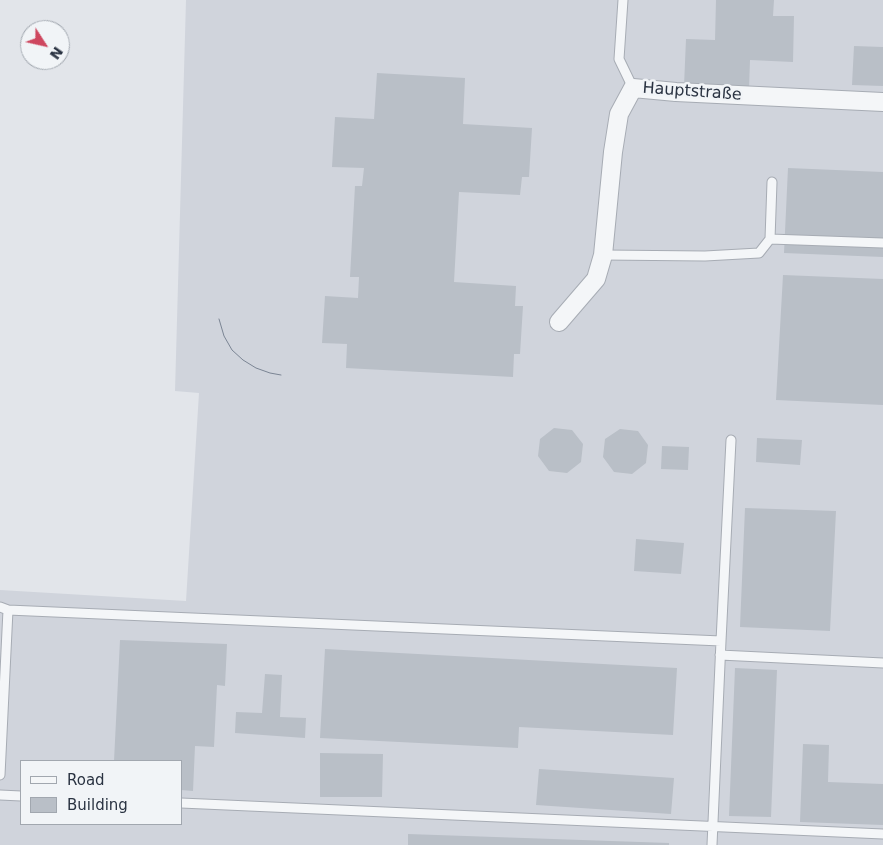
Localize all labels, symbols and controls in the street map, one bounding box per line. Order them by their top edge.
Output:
north arrow [20,20,70,70]
text: N [47,44,66,62]
street label: Hauptstraße [642,79,742,105]
legend [20,760,182,825]
text: Road [67,771,105,789]
text: Building [67,796,128,814]

